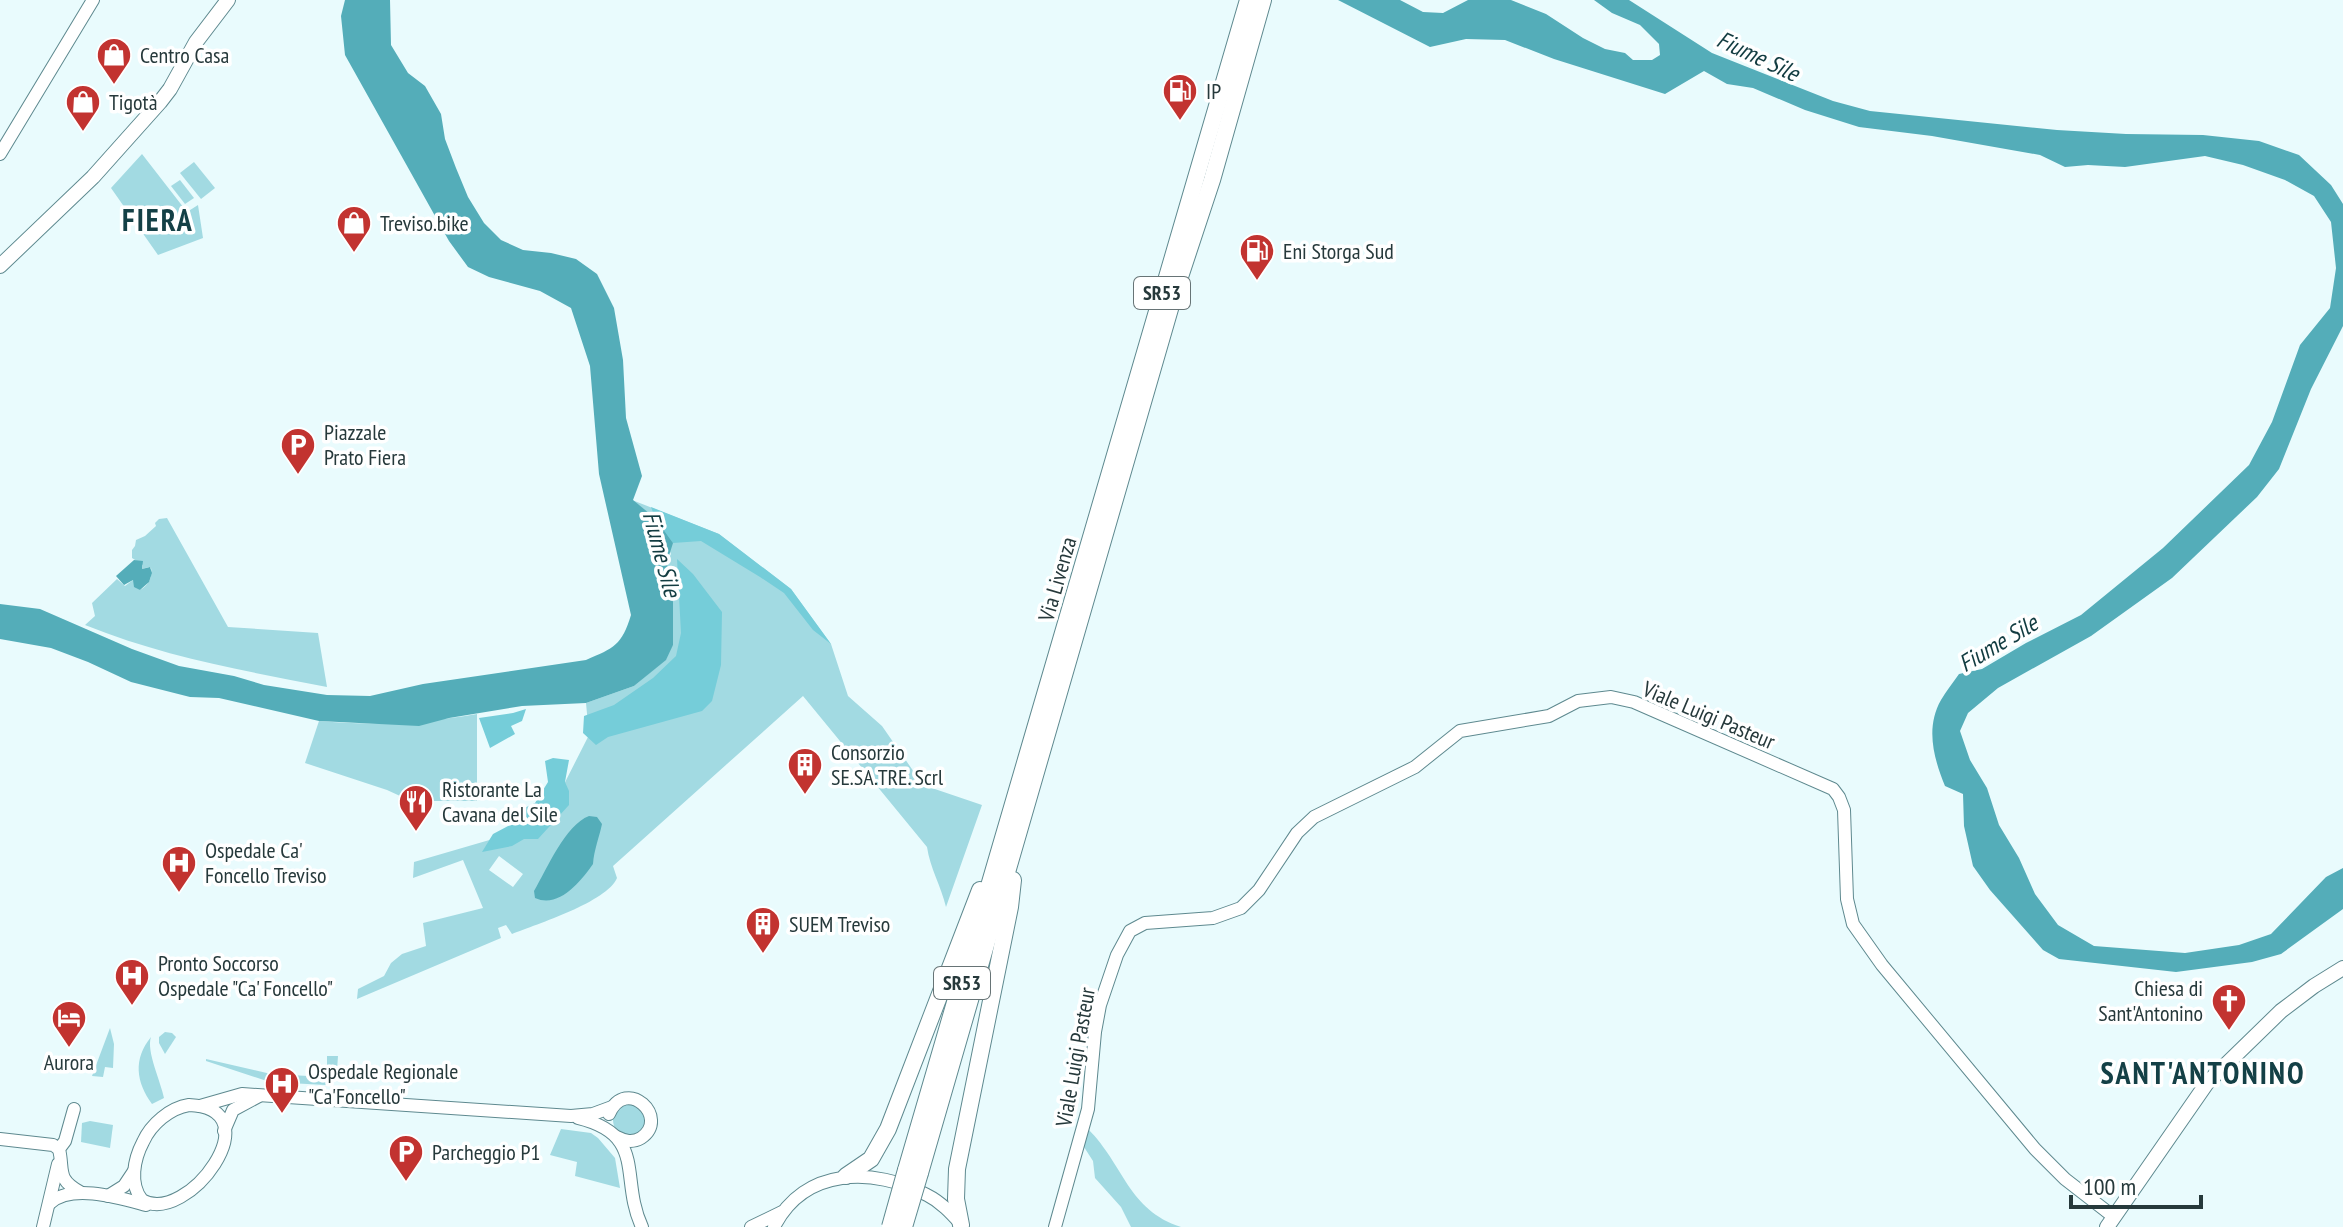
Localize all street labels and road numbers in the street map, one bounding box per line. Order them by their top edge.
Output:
road number: SR53 [1134,277,1190,309]
street label: Via Livenza [1031,534,1082,625]
street label: Viale Luigi Pasteur [1638,674,1779,755]
road number: SR53 [934,967,990,999]
street label: Viale Luigi Pasteur [1049,985,1101,1130]

